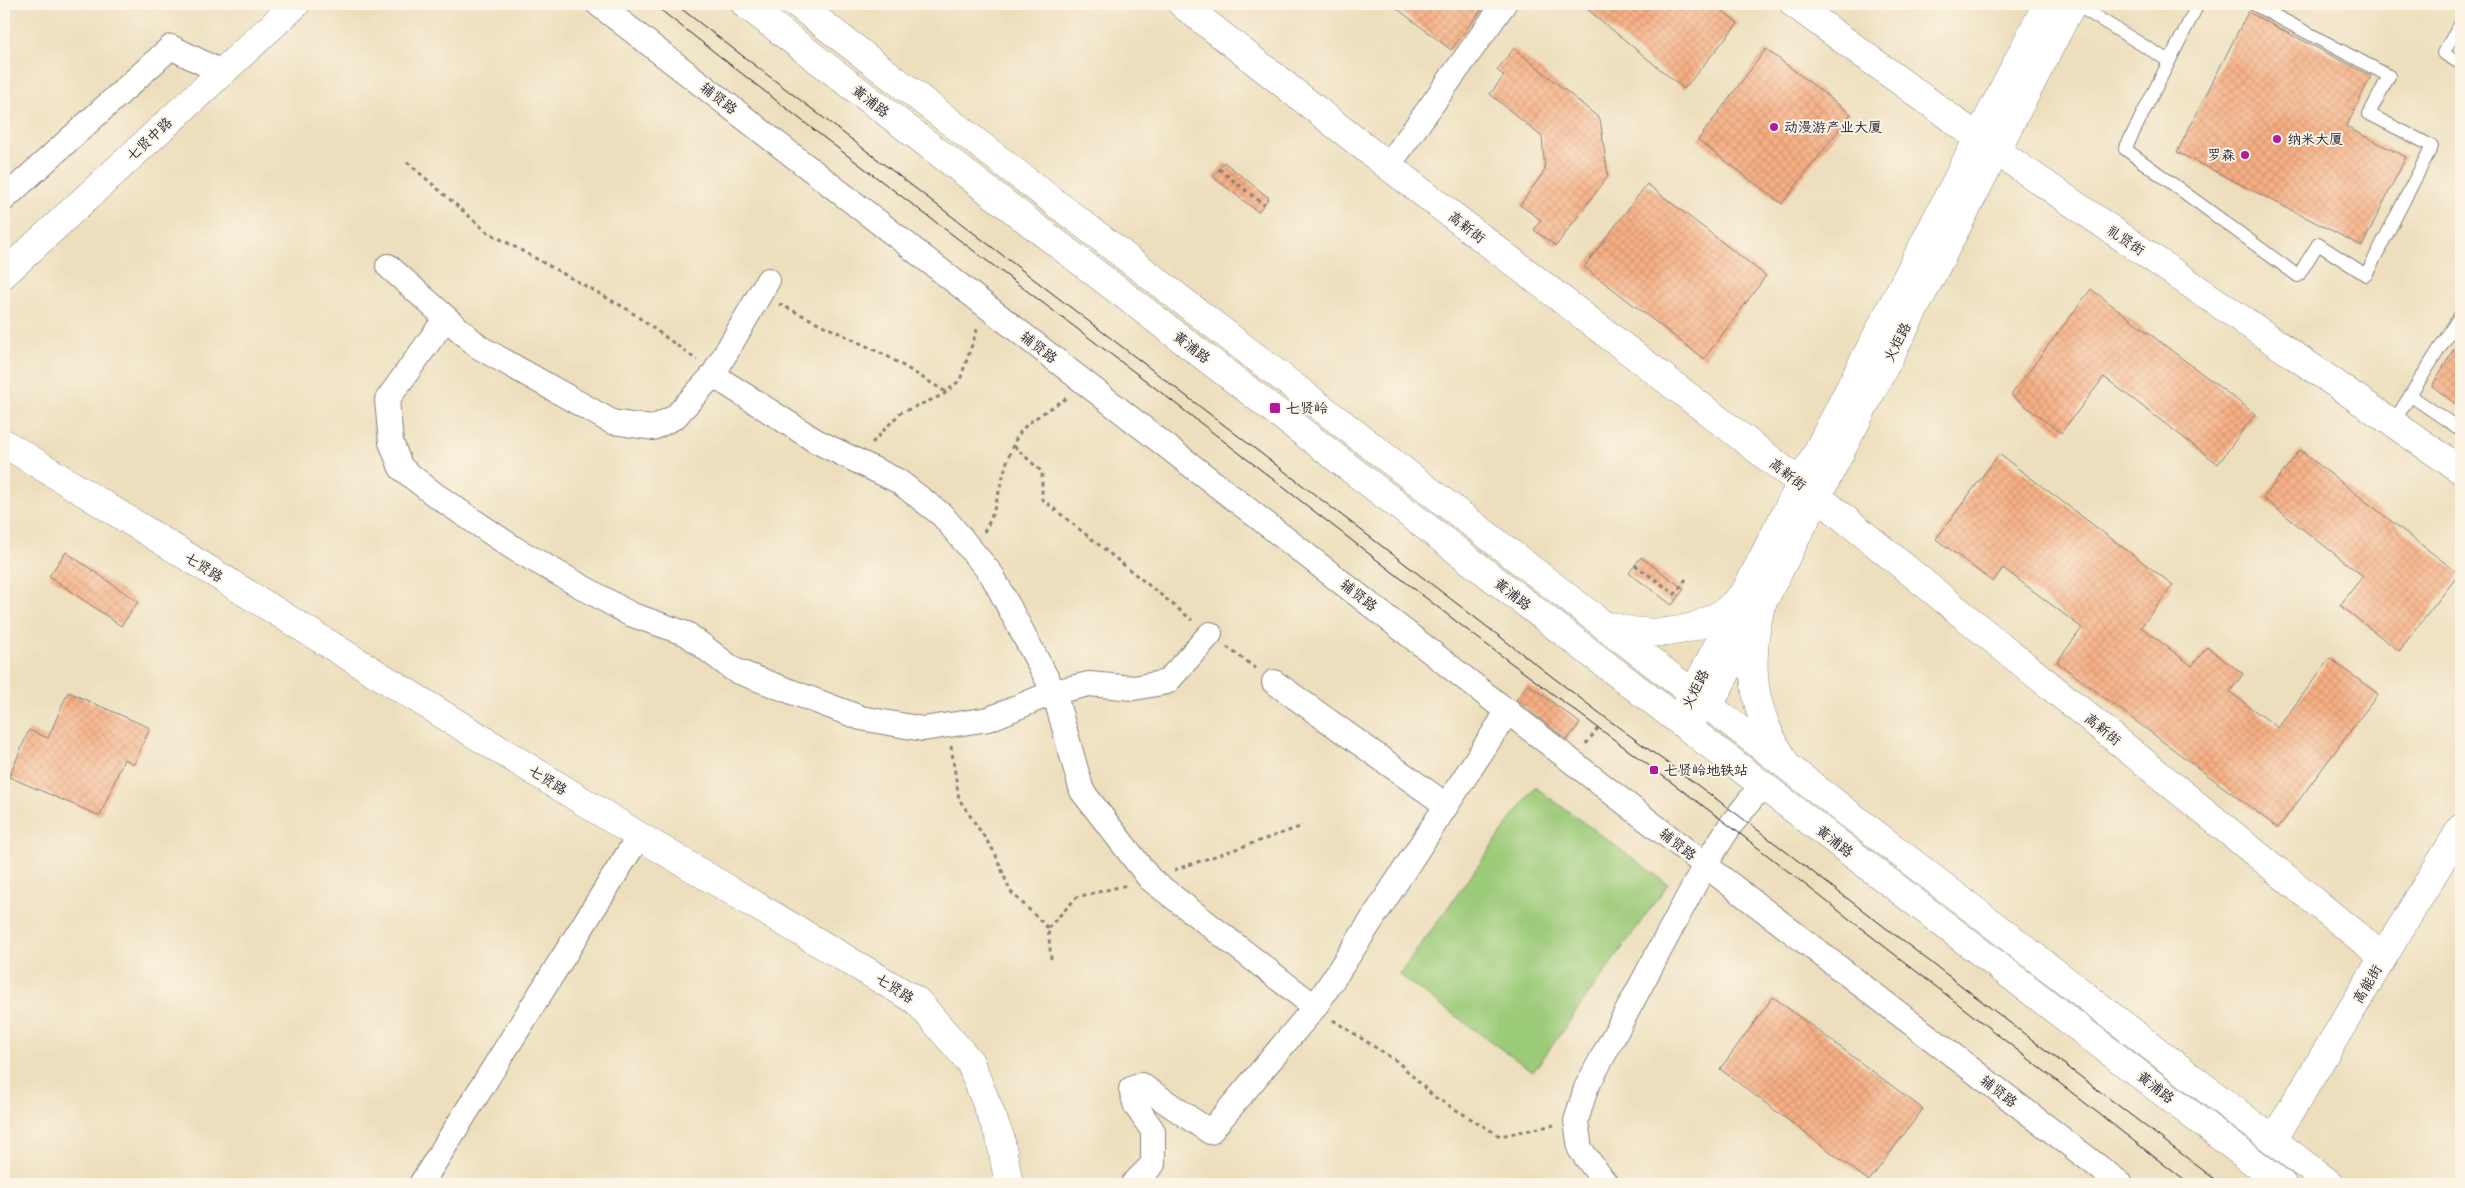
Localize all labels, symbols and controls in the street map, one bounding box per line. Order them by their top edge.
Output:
street label: 辅贤路 [697,79,740,118]
street label: 黄浦路 [849,82,892,121]
street label: 七贤中路 [123,114,176,165]
place label: 动漫游产业大厦 [1784,119,1882,136]
marker: 动漫游产业大厦 [1768,121,1780,133]
place label: 纳米大厦 [2287,131,2343,148]
marker: 纳米大厦 [2271,133,2283,145]
place label: 罗森 [2207,147,2235,164]
marker: 罗森 [2239,149,2251,161]
street label: 高新街 [1445,208,1488,247]
street label: 礼贤街 [2104,222,2148,259]
street label: 火炬路 [1880,320,1915,365]
street label: 辅贤路 [1017,328,1060,367]
street label: 黄浦路 [1170,328,1213,367]
place label: 七贤岭 [1286,400,1328,417]
marker: 七贤岭 [1268,401,1282,415]
street label: 高新街 [1766,455,1809,494]
street label: 七贤路 [181,549,226,586]
street label: 黄浦路 [1491,575,1534,614]
street label: 辅贤路 [1337,576,1380,615]
street label: 火炬路 [1678,667,1713,712]
street label: 高新街 [2081,710,2124,749]
street label: 七贤路 [525,762,570,799]
place label: 七贤岭地铁站 [1664,762,1748,779]
marker: 七贤岭地铁站 [1648,764,1660,776]
street label: 黄浦路 [1813,822,1856,861]
street label: 辅贤路 [1656,825,1699,864]
street label: 高能街 [2349,962,2386,1007]
street label: 七贤路 [872,970,917,1007]
street label: 黄浦路 [2134,1068,2177,1107]
street label: 辅贤路 [1977,1072,2020,1111]

